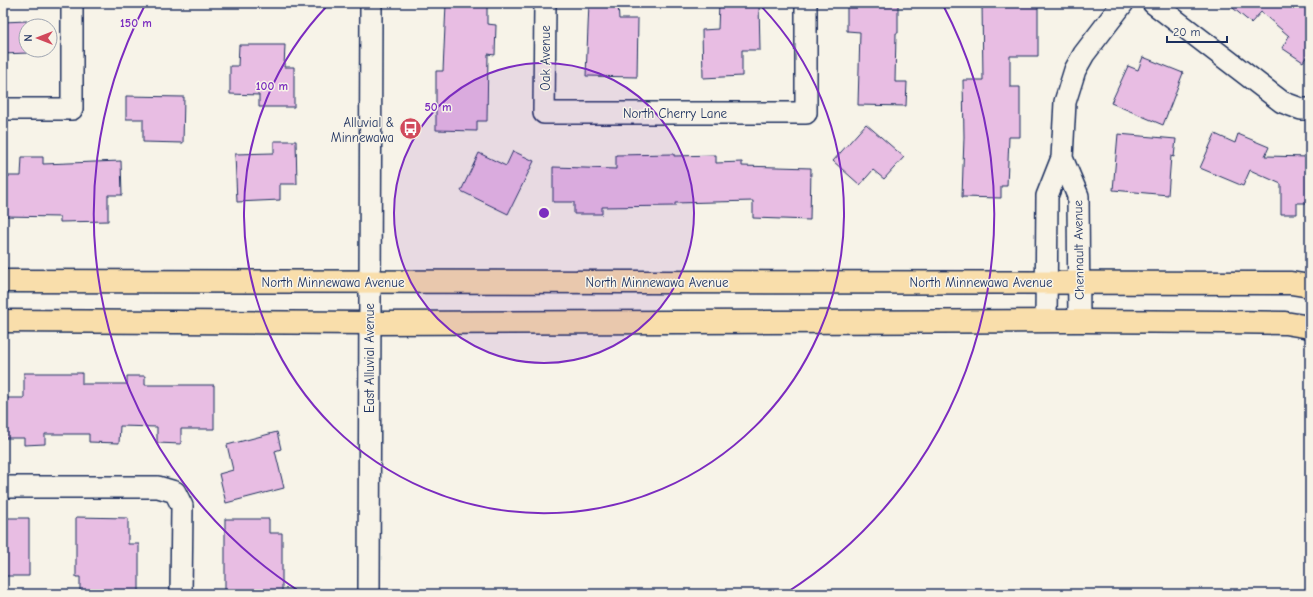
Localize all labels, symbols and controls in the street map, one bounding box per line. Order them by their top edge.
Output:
text: 150 m [120,16,152,30]
north arrow [18,18,58,58]
scale bar [1167,18,1227,44]
street label: Oak Avenue [538,25,553,91]
text: 20 m [1173,25,1201,39]
text: N [22,34,35,42]
text: 100 m [256,79,288,93]
text: 50 m [424,100,452,114]
street label: North Cherry Lane [623,106,728,121]
place label: Alluvial & Minnewawa [331,115,394,145]
bus stop icon: Alluvial & Minnewawa [397,116,423,142]
street label: Chennault Avenue [1070,200,1087,300]
centre of rings [537,206,551,220]
street label: North Minnewawa Avenue [262,275,405,290]
street label: North Minnewawa Avenue [586,275,729,290]
street label: North Minnewawa Avenue [910,275,1053,290]
street label: East Alluvial Avenue [362,303,377,413]

